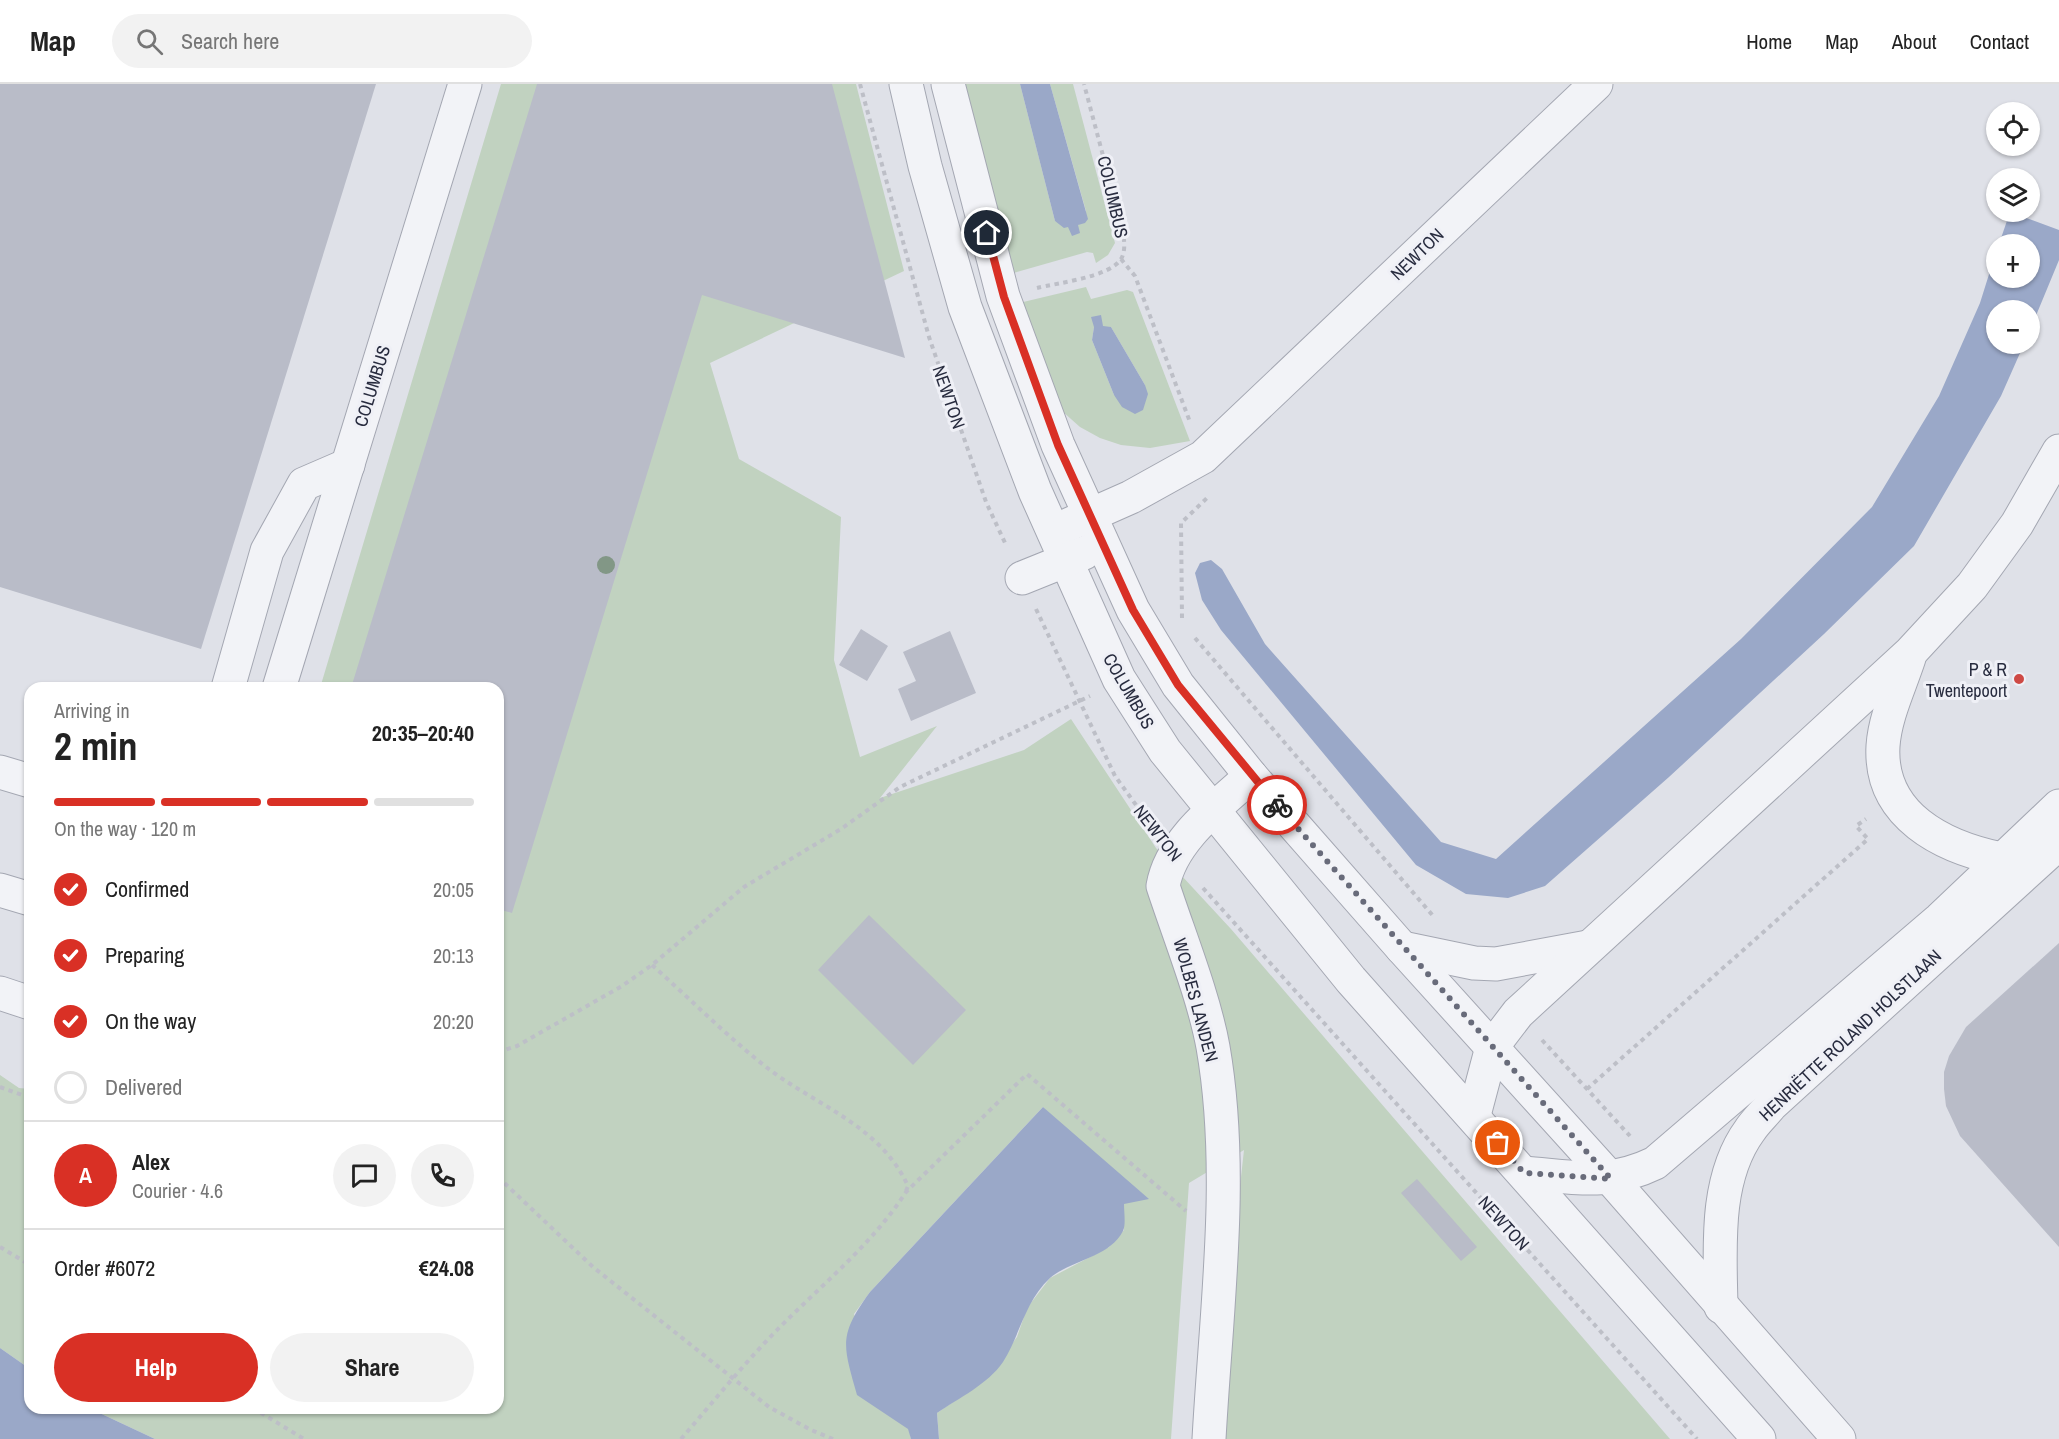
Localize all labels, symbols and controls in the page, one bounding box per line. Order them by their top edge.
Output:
search box [112,14,532,68]
text: Map [30,22,76,60]
icon: search [133,25,166,58]
text: Search here [181,26,279,56]
text: Home [1746,27,1792,56]
text: Map [1825,27,1859,56]
text: About [1892,27,1937,56]
text: Contact [1970,27,2029,56]
map controls [1986,102,2040,354]
button: locate [1986,102,2040,156]
street label: COLUMBUS [1091,153,1135,241]
button: layers [1986,168,2040,222]
pin [961,207,1012,258]
icon: home [970,216,1003,249]
street label: NEWTON [1385,222,1449,286]
button: + [1986,234,2040,288]
button: − [1986,300,2040,354]
street label: COLUMBUS [348,342,396,430]
street label: NEWTON [927,362,971,432]
street label: COLUMBUS [1097,649,1161,734]
place label: P & R Twentepoort [1926,657,2007,703]
marker: P & R Twentepoort [2012,672,2026,686]
text: Arriving in [54,697,130,724]
text: 20:35–20:40 [372,718,474,748]
text: 2 min [54,720,138,772]
courier [1247,775,1307,835]
icon: bike [1261,789,1294,822]
street label: NEWTON [1128,800,1188,866]
text: On the way · 120 m [54,815,196,842]
icon: check [54,873,87,906]
text: Confirmed [105,874,189,904]
text: 20:05 [433,876,474,903]
street label: WOLBES LANDEN [1167,935,1225,1065]
icon: check [54,939,87,972]
text: Preparing [105,940,184,970]
text: 20:13 [433,942,474,969]
street label: HENRIËTTE ROLAND HOLSTLAAN [1753,944,1947,1126]
icon: check [54,1005,87,1038]
text: On the way [105,1006,196,1036]
text: 20:20 [433,1008,474,1035]
text: Delivered [105,1072,182,1102]
pin [1472,1117,1523,1168]
icon: bag [1481,1126,1514,1159]
button: chat [333,1144,396,1207]
button: phone [411,1144,474,1207]
text: Alex [132,1147,170,1177]
text: A [79,1160,92,1190]
text: Courier · 4.6 [132,1177,223,1204]
street label: NEWTON [1473,1190,1535,1256]
text: Order #6072 [54,1253,155,1283]
text: €24.08 [419,1253,474,1283]
button: Help [54,1333,258,1402]
button: Share [270,1333,474,1402]

